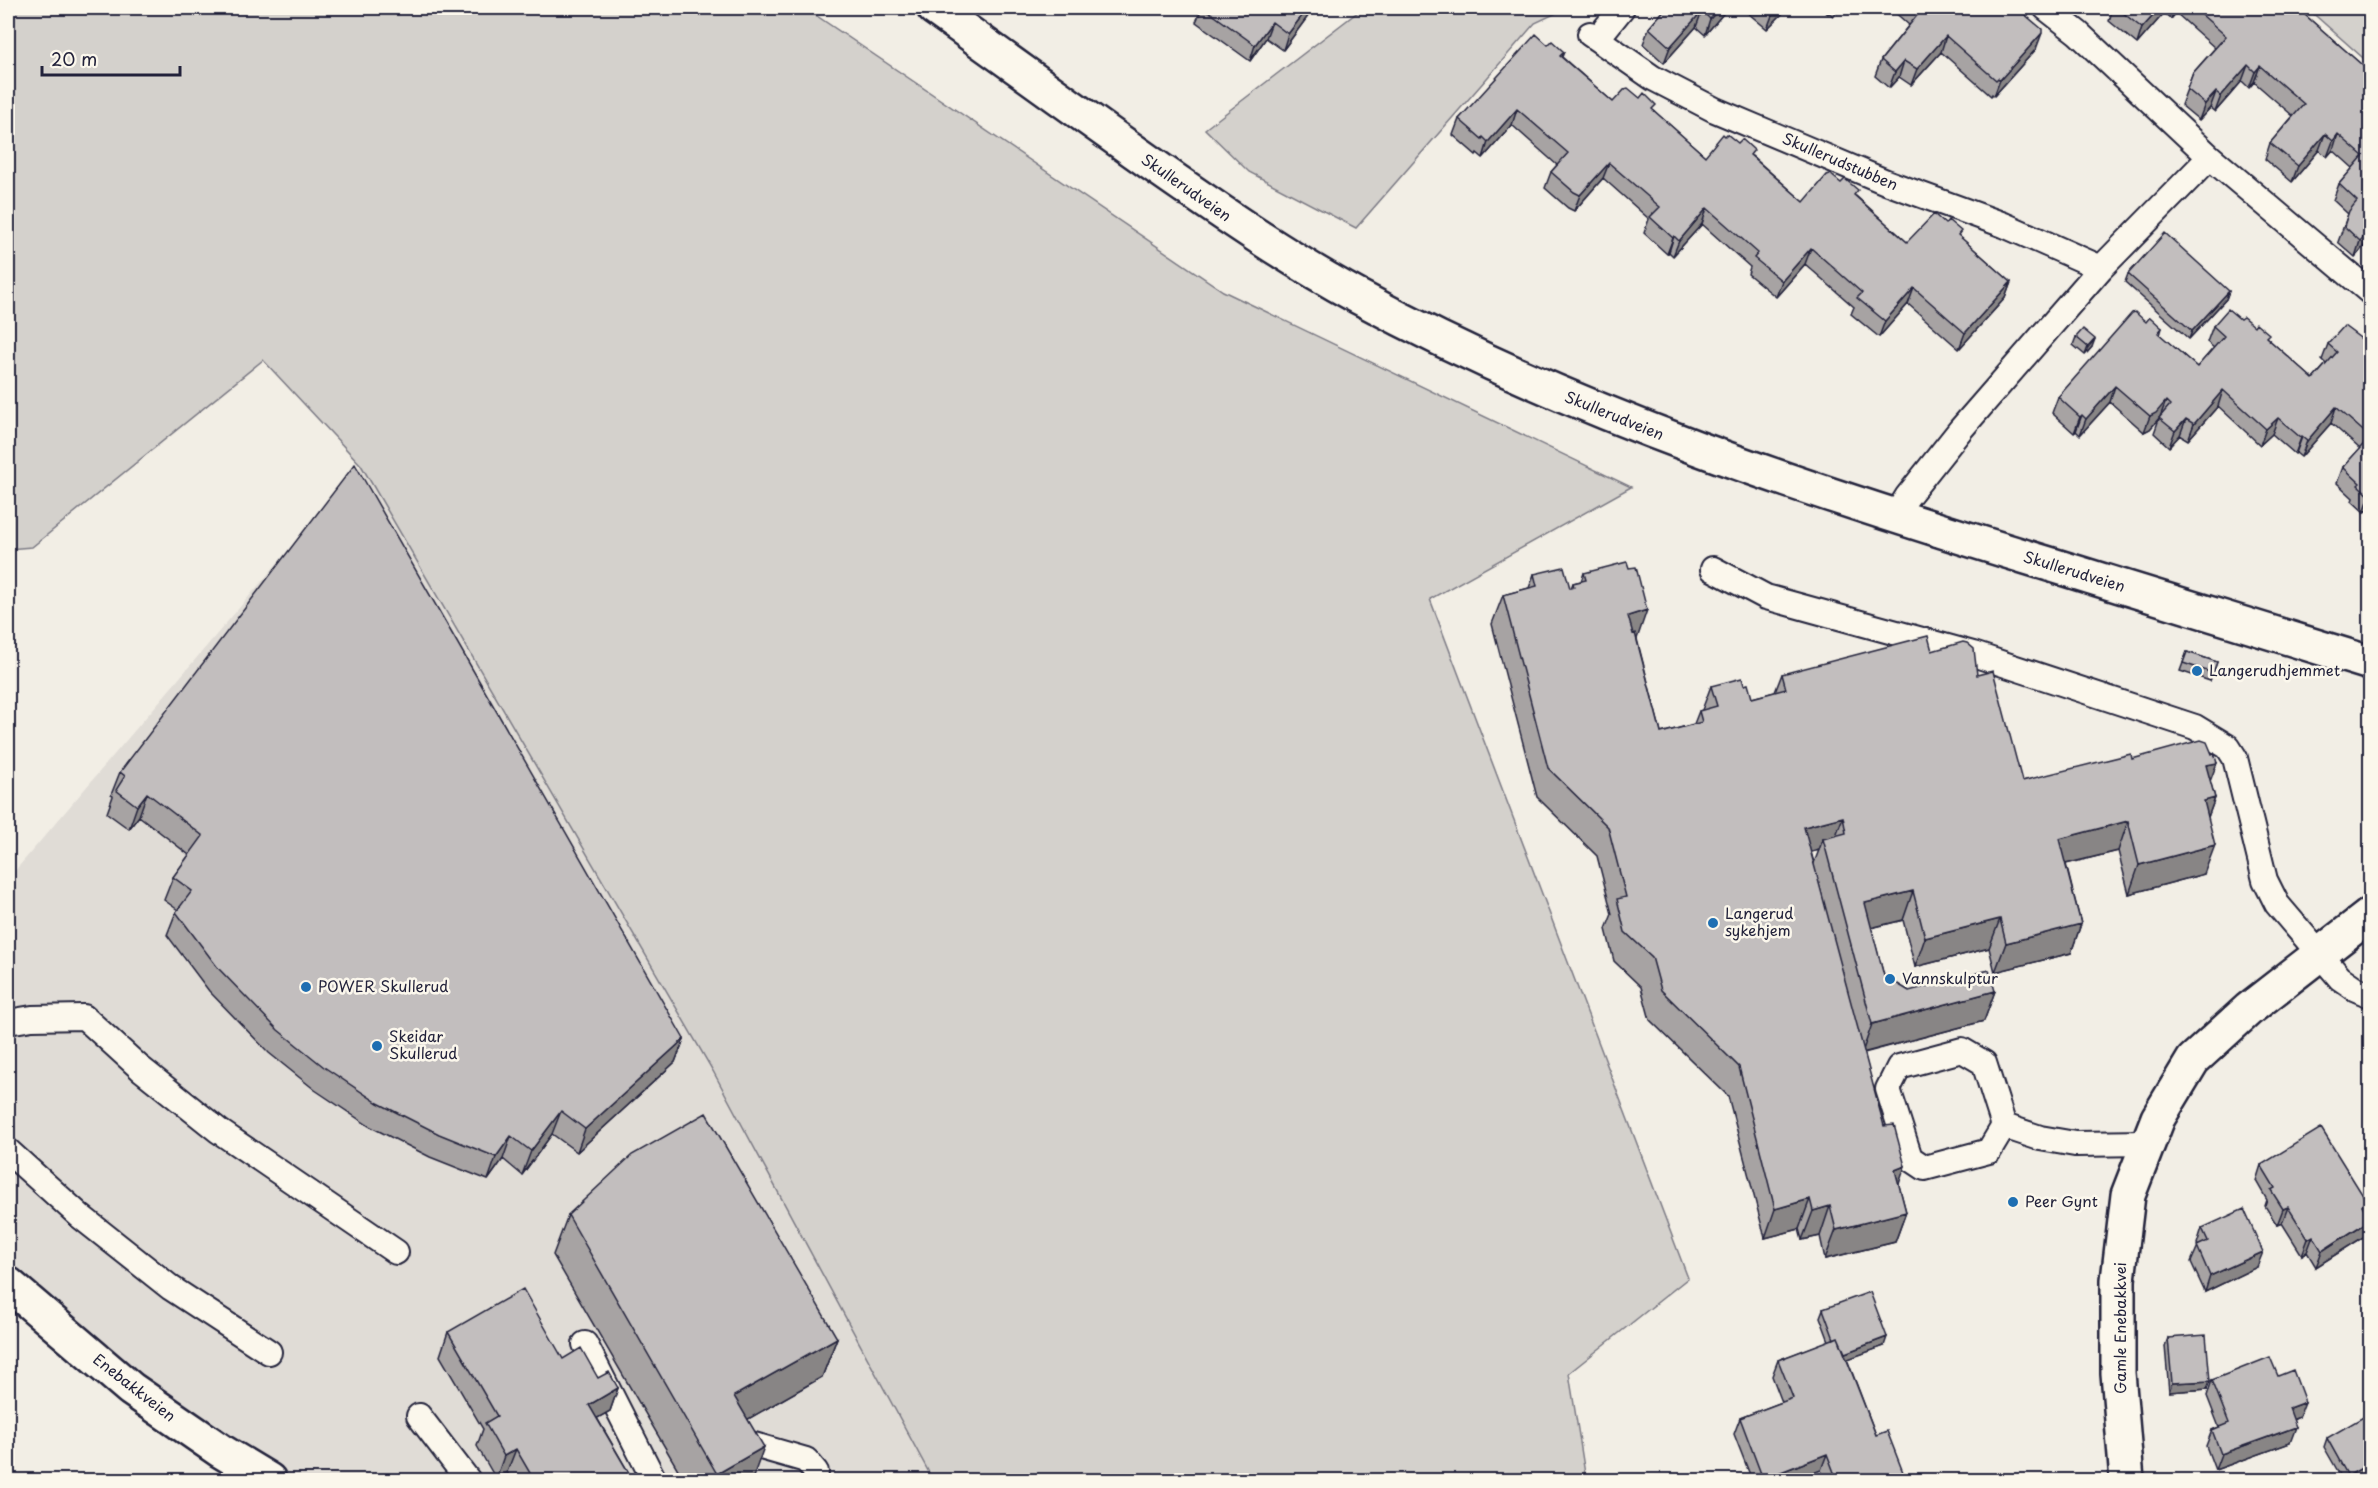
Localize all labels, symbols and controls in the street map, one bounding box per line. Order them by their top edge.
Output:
scale bar [42,39,180,77]
text: 20 m [51,45,97,72]
street label: Skullerudstubben [1779,126,1902,195]
street label: Skullerudveien [1137,147,1237,226]
street label: Skullerudveien [1561,384,1668,445]
street label: Skullerudveien [2021,544,2128,597]
place label: Langerudhjemmet [2209,658,2340,681]
marker: Langerudhjemmet [2190,664,2204,678]
place label: Langerud sykehjem [1725,901,1793,941]
marker: Langerud sykehjem [1706,916,1720,930]
place label: Vannskulptur [1902,966,1998,989]
marker: Vannskulptur [1883,972,1897,986]
place label: POWER Skullerud [318,974,448,997]
marker: POWER Skullerud [299,980,313,994]
place label: Skeidar Skullerud [389,1024,457,1064]
marker: Skeidar Skullerud [370,1039,384,1053]
place label: Peer Gynt [2025,1189,2098,1212]
marker: Peer Gynt [2006,1195,2020,1209]
street label: Gamle Enebakkvei [2108,1262,2131,1394]
street label: Enebakkveien [89,1347,181,1426]

